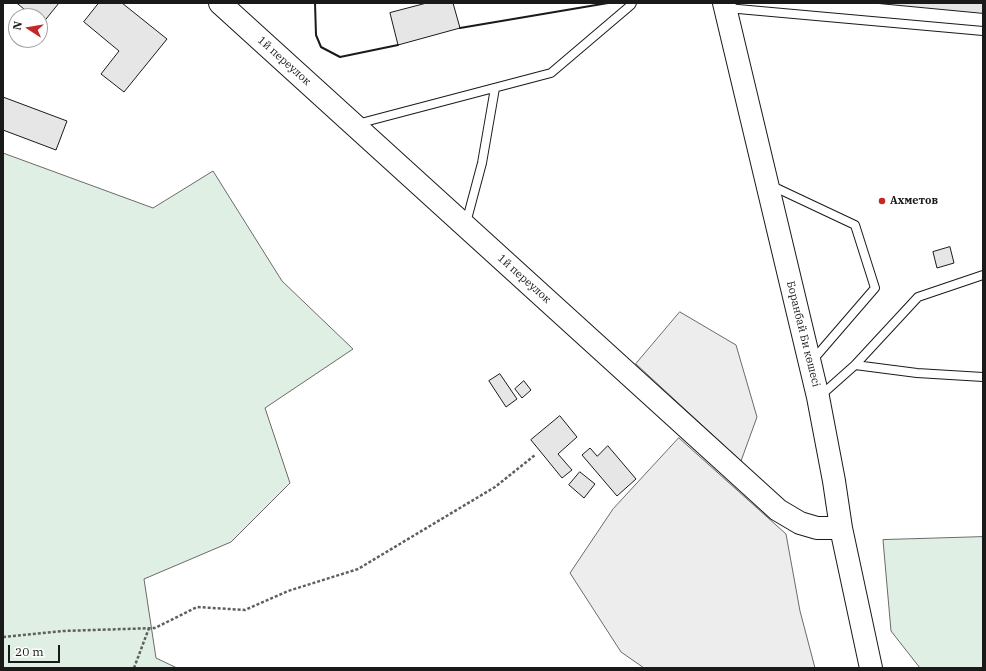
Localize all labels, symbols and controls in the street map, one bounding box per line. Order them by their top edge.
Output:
north arrow [8,8,48,48]
text: N [9,20,25,31]
street label: 1й переулок [255,34,313,88]
place label: Ахметов [890,194,938,208]
marker: Ахметов [877,196,887,206]
street label: 1й переулок [495,252,553,306]
street label: Боранбай Би көшесі [783,280,823,388]
scale bar [10,637,62,663]
text: 20 m [15,644,44,659]

